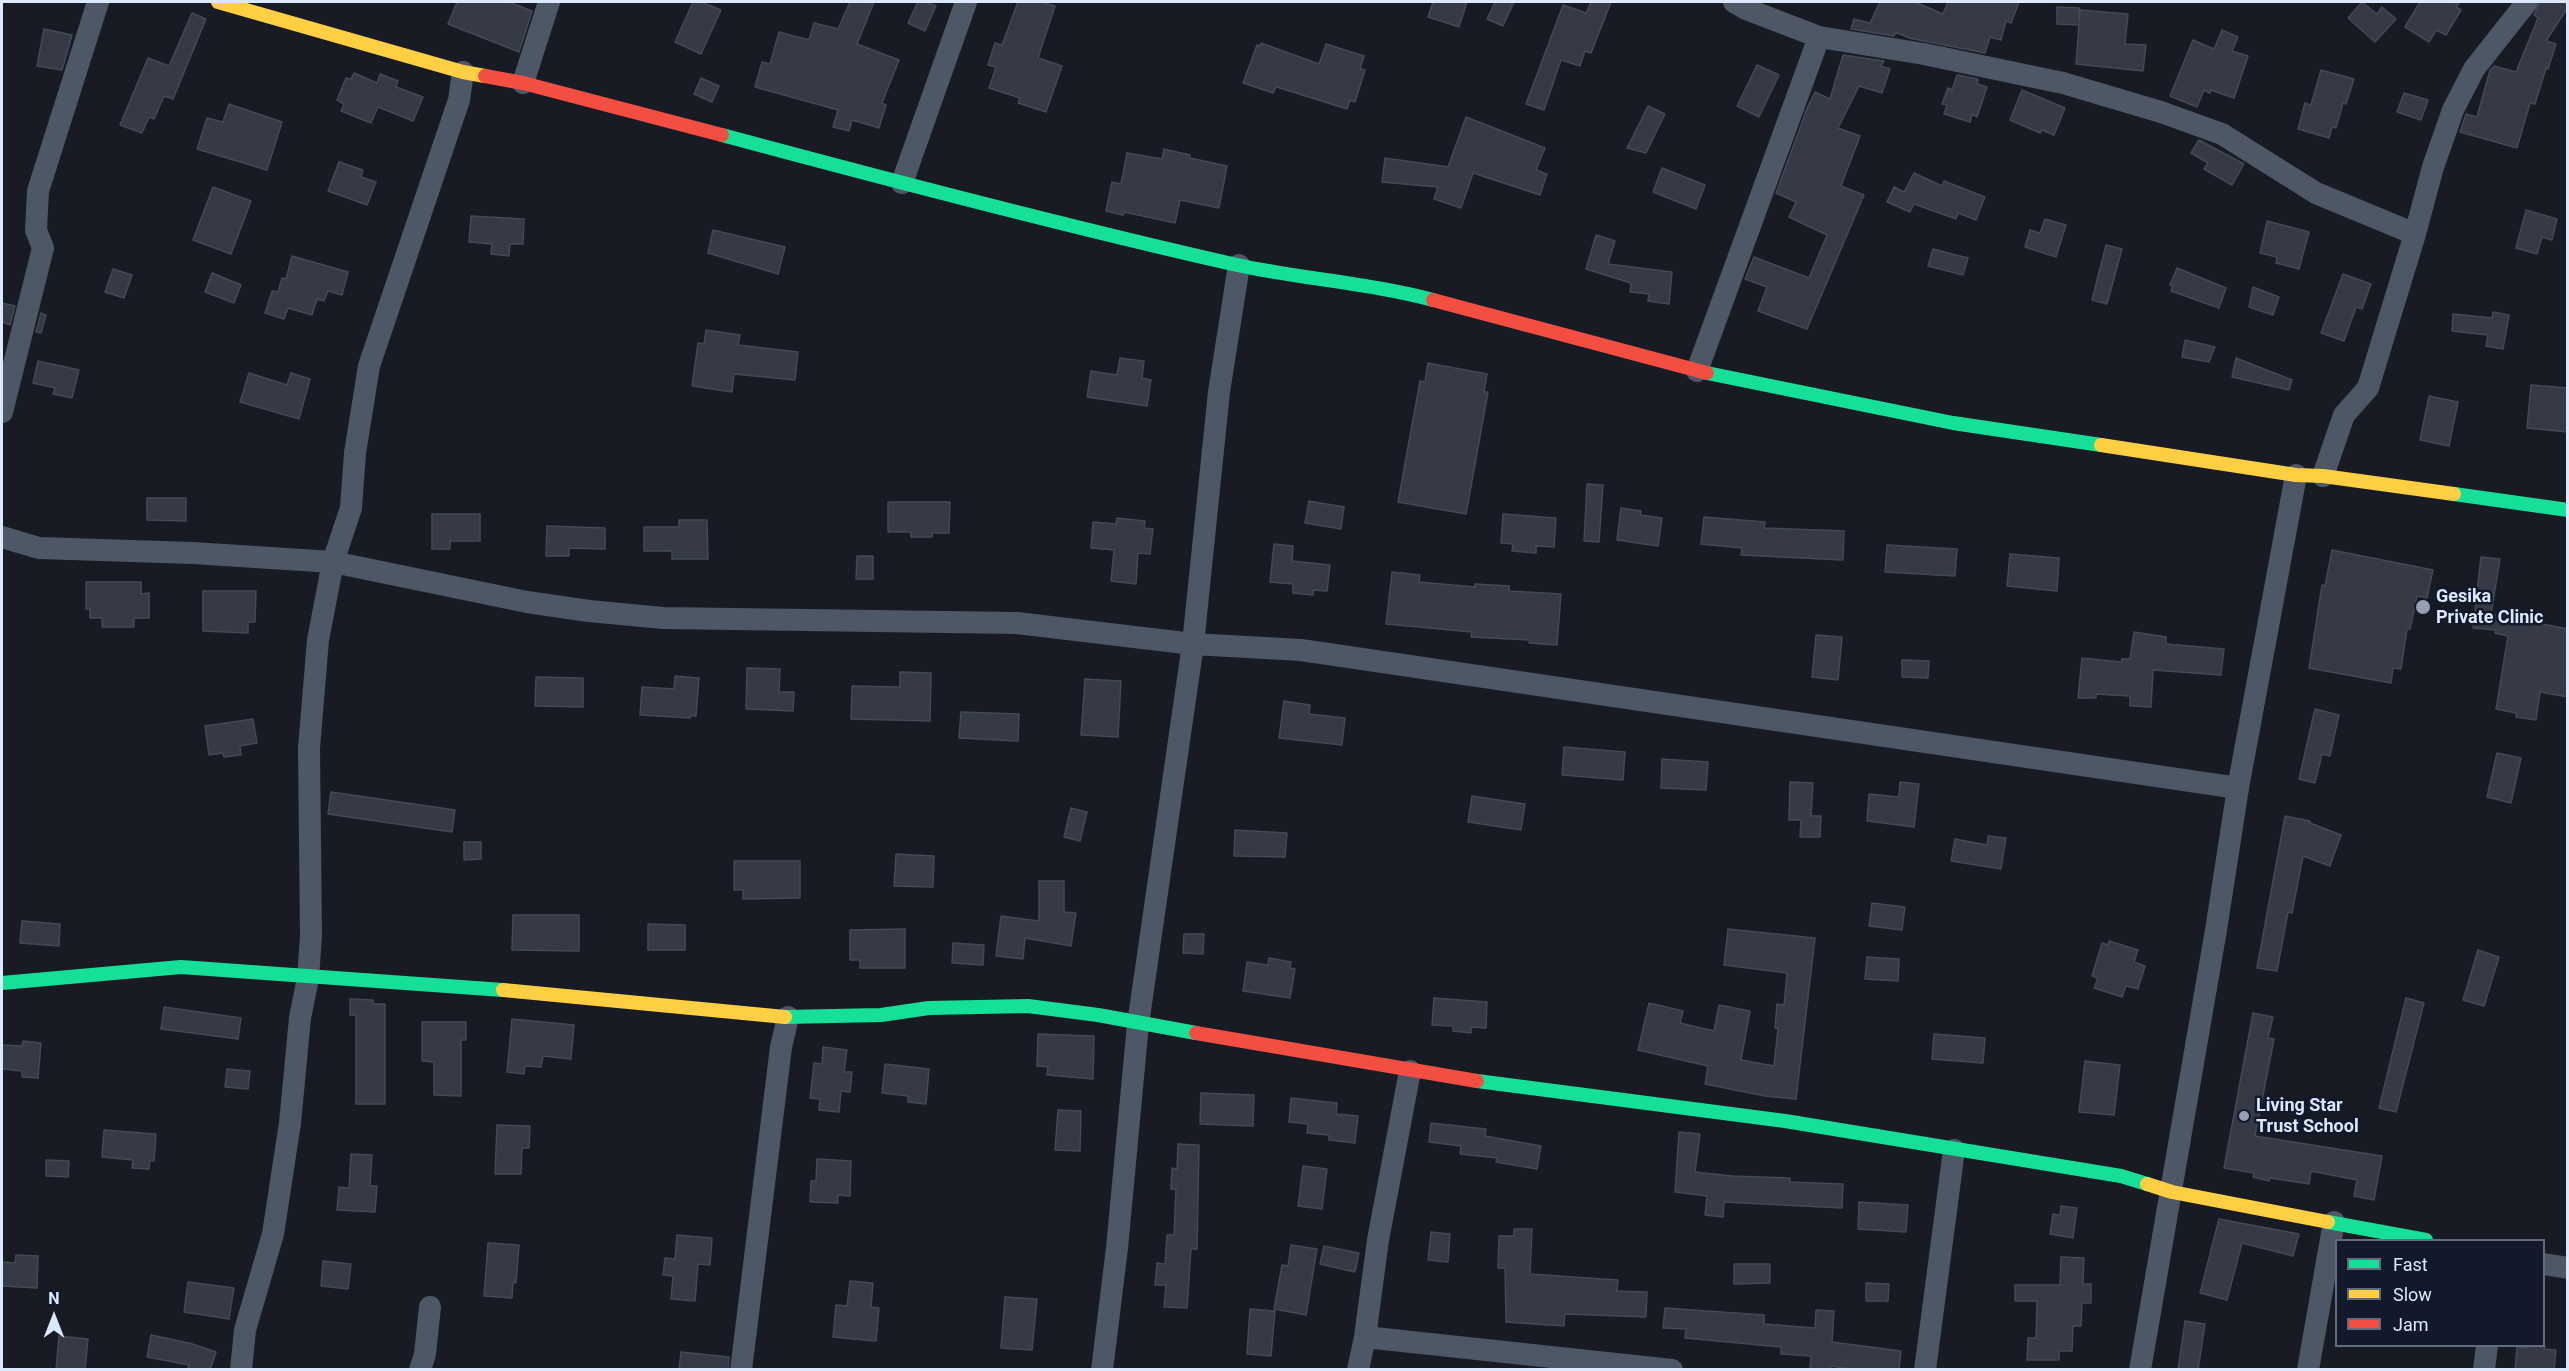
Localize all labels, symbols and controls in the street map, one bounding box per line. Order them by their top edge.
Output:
place label: Gesika Private Clinic [2436,586,2543,628]
marker: Gesika Private Clinic [2414,598,2432,616]
place label: Living Star Trust School [2256,1095,2359,1138]
marker: Living Star Trust School [2237,1109,2251,1123]
legend [2335,1239,2545,1347]
text: Fast [2393,1254,2428,1275]
text: Slow [2393,1284,2432,1305]
north arrow [24,1287,84,1347]
text: N [48,1289,60,1308]
text: Jam [2393,1314,2429,1335]

